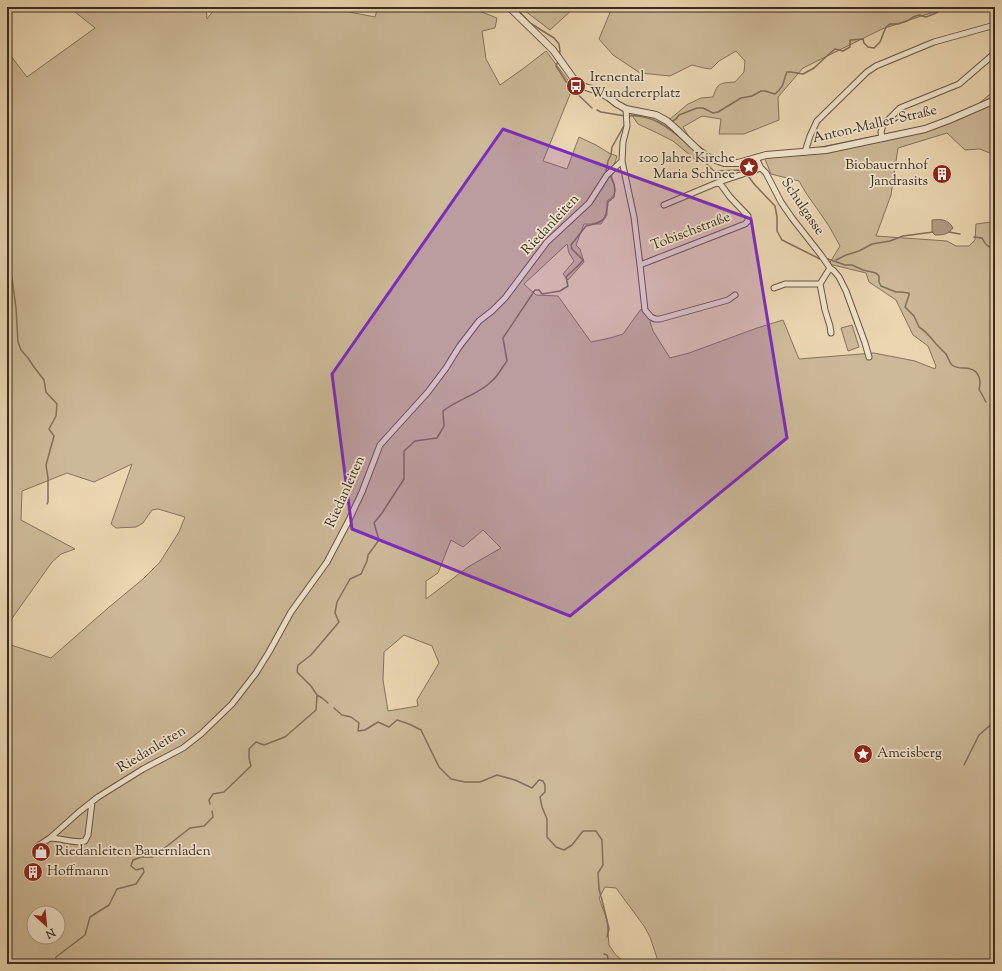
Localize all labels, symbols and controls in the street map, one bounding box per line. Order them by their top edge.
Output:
place label: Irenental Wundererplatz [590,68,680,104]
bus stop icon: Irenental Wundererplatz [565,75,587,97]
street label: Anton-Maller-Straße [811,101,939,149]
place label: 100 Jahre Kirche Maria Schnee [639,149,735,185]
place icon: 100 Jahre Kirche Maria Schnee [738,156,760,178]
place label: Biobauernhof Jandrasits [845,156,929,192]
building icon: Biobauernhof Jandrasits [931,163,953,185]
street label: Schulgasse [775,174,829,240]
street label: Riedanleiten [517,190,585,260]
street label: Tobischstraße [648,208,734,256]
street label: Riedanleiten [321,453,371,531]
street label: Riedanleiten [114,722,190,778]
place icon: Ameisberg [852,743,874,765]
place label: Ameisberg [877,744,942,764]
shop icon: Riedanleiten Bauernladen [30,841,52,863]
place label: Riedanleiten Bauernladen [55,842,211,862]
building icon: Hoffmann [22,861,44,883]
place label: Hoffmann [47,862,109,882]
north arrow [26,905,66,945]
text: N [42,923,59,942]

